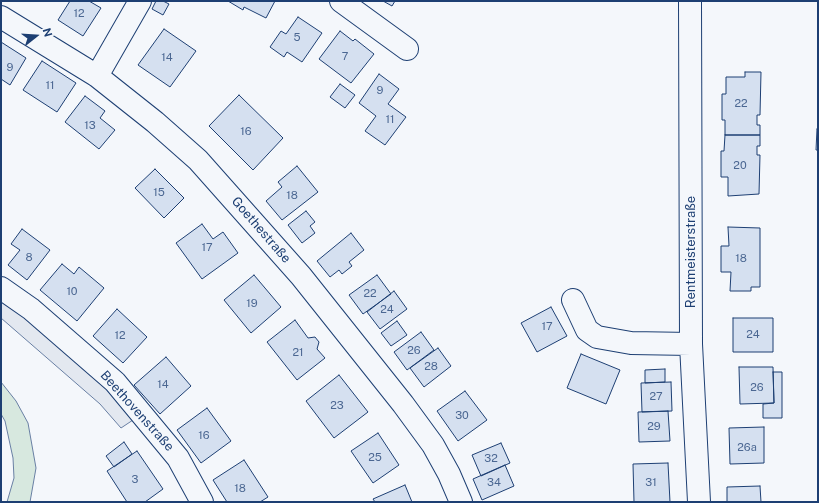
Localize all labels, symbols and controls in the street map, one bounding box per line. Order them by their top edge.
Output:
house number: 12 [73,7,85,21]
north arrow [16,16,56,56]
text: N [40,27,54,38]
house number: 5 [293,31,301,45]
house number: 7 [342,50,348,64]
house number: 14 [161,51,173,65]
house number: 9 [7,61,13,75]
house number: 11 [46,79,54,93]
house number: 9 [377,84,383,98]
house number: 22 [734,97,748,111]
house number: 11 [386,113,394,127]
house number: 13 [84,119,96,133]
house number: 16 [240,125,252,139]
house number: 20 [733,159,747,173]
house number: 15 [153,186,165,200]
house number: 18 [286,189,298,203]
street label: Goethestraße [228,194,294,266]
street label: Rentmeisterstraße [683,196,699,308]
house number: 17 [201,241,213,255]
house number: 8 [25,251,33,265]
house number: 18 [735,252,747,266]
house number: 10 [66,285,78,299]
house number: 22 [363,287,377,301]
house number: 19 [246,297,258,311]
house number: 24 [380,303,394,317]
house number: 17 [541,320,553,334]
house number: 24 [746,328,760,342]
house number: 12 [114,329,126,343]
house number: 26 [407,344,421,358]
house number: 21 [292,346,304,360]
house number: 28 [424,360,438,374]
street label: Beethovenstraße [97,368,177,454]
house number: 14 [157,378,169,392]
house number: 26 [750,381,764,395]
house number: 27 [649,390,663,404]
house number: 23 [330,399,344,413]
house number: 30 [455,409,469,423]
house number: 29 [647,420,661,434]
house number: 16 [198,429,210,443]
house number: 26a [737,441,757,455]
house number: 25 [368,451,382,465]
house number: 32 [484,452,498,466]
house number: 3 [132,473,138,487]
house number: 34 [487,476,501,490]
house number: 31 [645,476,657,490]
house number: 18 [234,482,246,496]

